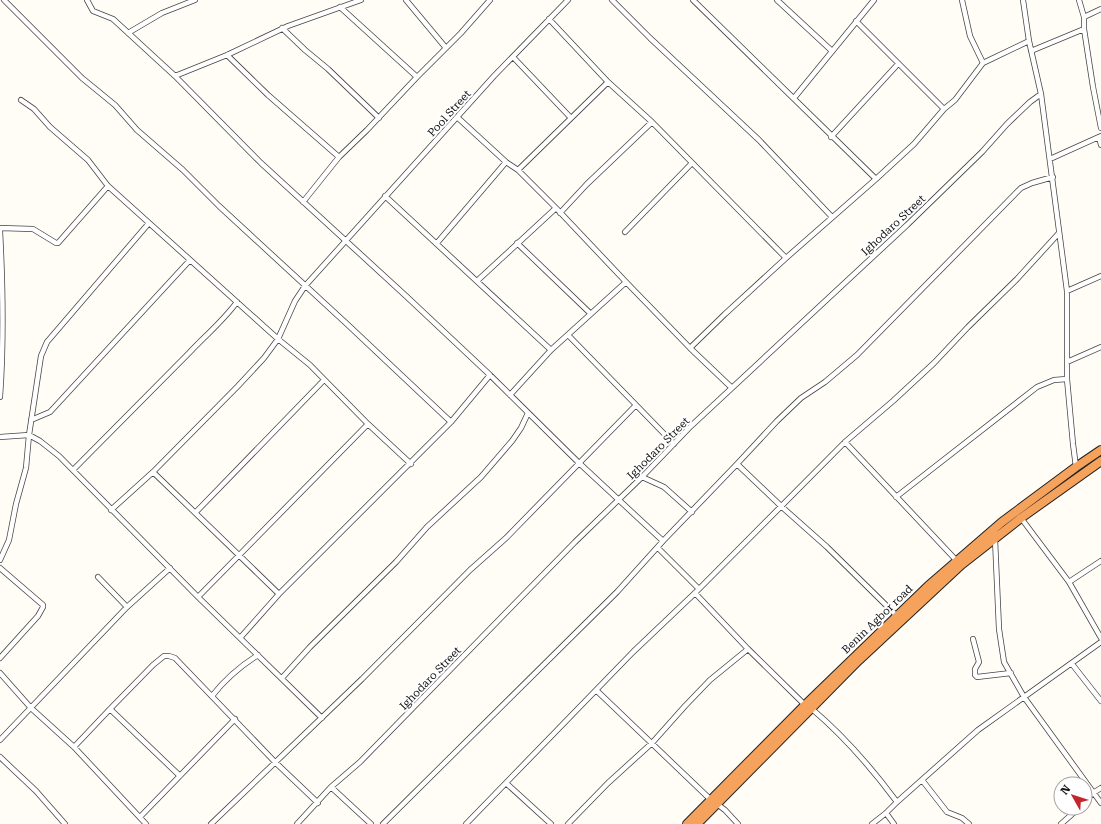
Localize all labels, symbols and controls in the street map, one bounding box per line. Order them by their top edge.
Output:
street label: Pool Street [425,87,474,139]
street label: Ighodaro Street [859,192,928,258]
street label: Ighodaro Street [625,415,692,482]
street label: Benin Agbor road [839,582,915,656]
street label: Ighodaro Street [397,644,464,713]
north arrow [1053,776,1093,816]
text: N [1058,782,1074,797]

